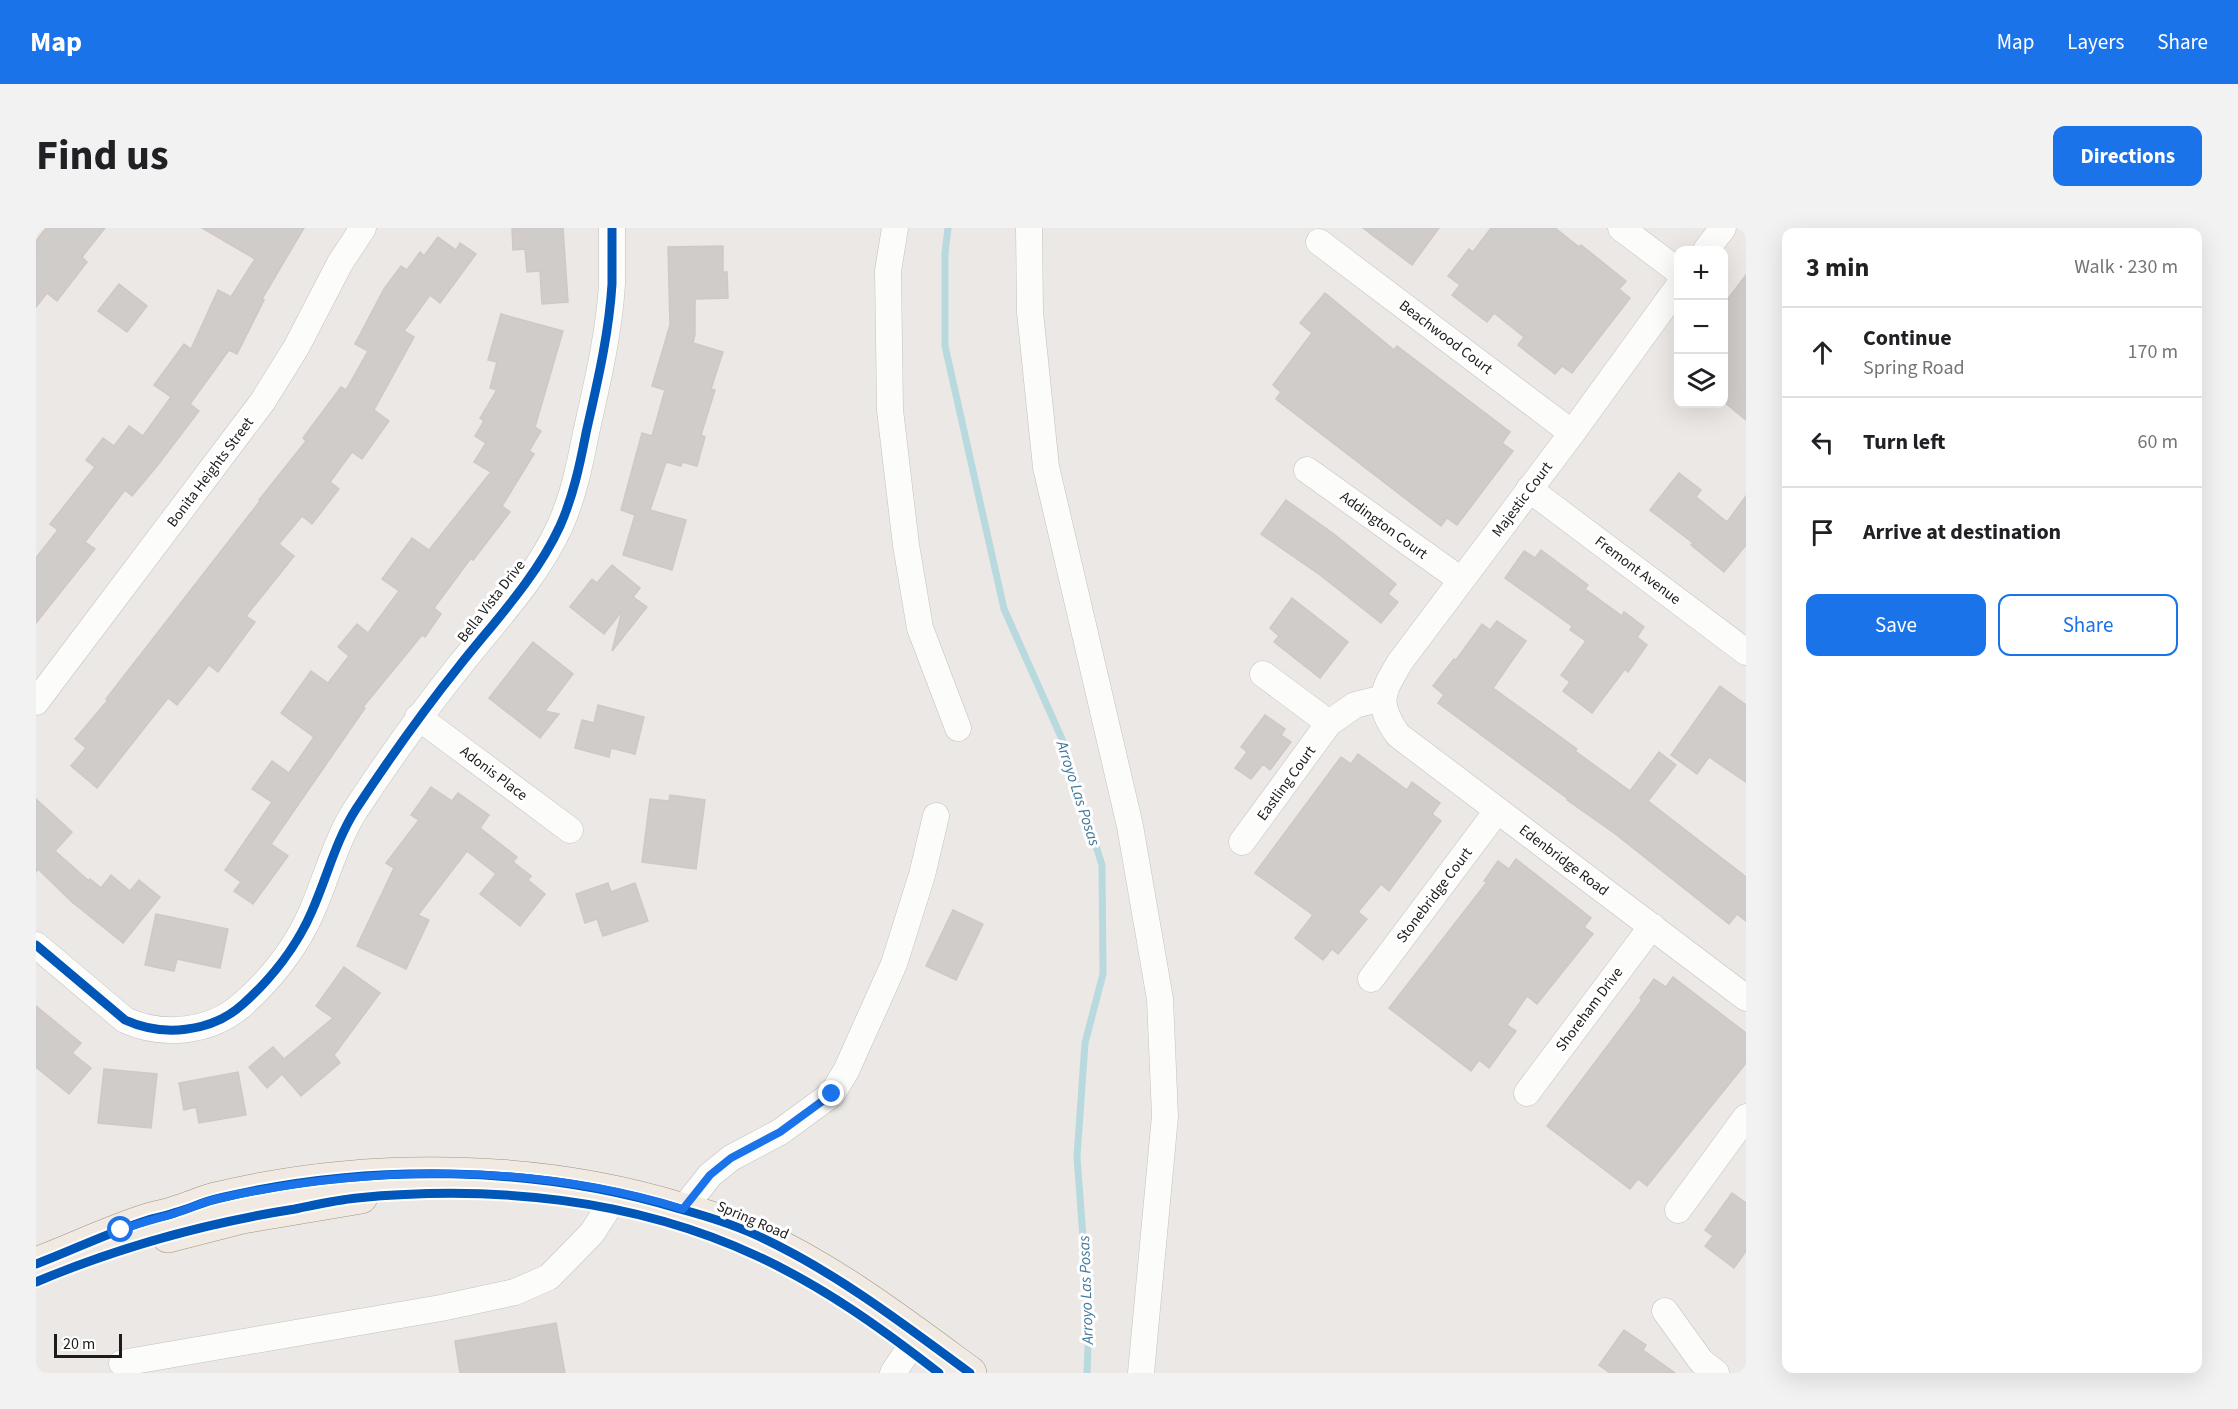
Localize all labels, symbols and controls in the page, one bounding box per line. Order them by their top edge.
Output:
text: Map [30,22,82,62]
text: Map [1997,27,2034,57]
text: Layers [2067,27,2124,57]
text: Share [2157,27,2208,57]
text: Find us [36,126,169,186]
button: Directions [2053,126,2202,186]
map controls [1674,246,1728,408]
button: + [1674,246,1728,300]
text: 3 min [1806,249,1869,286]
text: Walk · 230 m [2074,253,2178,281]
street label: Beachwood Court [1395,295,1497,380]
button: − [1674,300,1728,354]
text: Continue [1863,322,1952,354]
icon: ahead [1806,336,1839,369]
text: 170 m [2128,338,2178,366]
button: layers [1674,354,1728,408]
text: Spring Road [1863,354,1965,382]
street label: Bonita Heights Street [162,413,259,532]
icon: left [1806,426,1839,459]
text: Turn left [1863,426,1945,458]
text: 60 m [2138,428,2178,456]
street label: Majestic Court [1487,457,1558,541]
street label: Addington Court [1336,486,1432,564]
icon: arrive [1806,516,1839,549]
text: Arrive at destination [1863,516,2061,548]
street label: Fremont Avenue [1590,531,1685,610]
street label: Bella Vista Drive [452,556,530,647]
button: Save [1806,594,1986,656]
button: Share [1998,594,2178,656]
water label: Arroyo Las Posas [1050,737,1106,849]
street label: Adonis Place [456,741,532,806]
street label: Eastling Court [1252,742,1321,825]
street label: Edenbridge Road [1515,820,1613,901]
street label: Stonebridge Court [1391,843,1477,947]
street label: Shoreham Drive [1551,963,1628,1056]
route end [818,1080,844,1106]
street label: Spring Road [714,1196,792,1245]
route start [107,1216,133,1242]
water label: Arroyo Las Posas [1073,1234,1099,1346]
scale bar [54,1331,122,1358]
text: 20 m [63,1333,95,1355]

